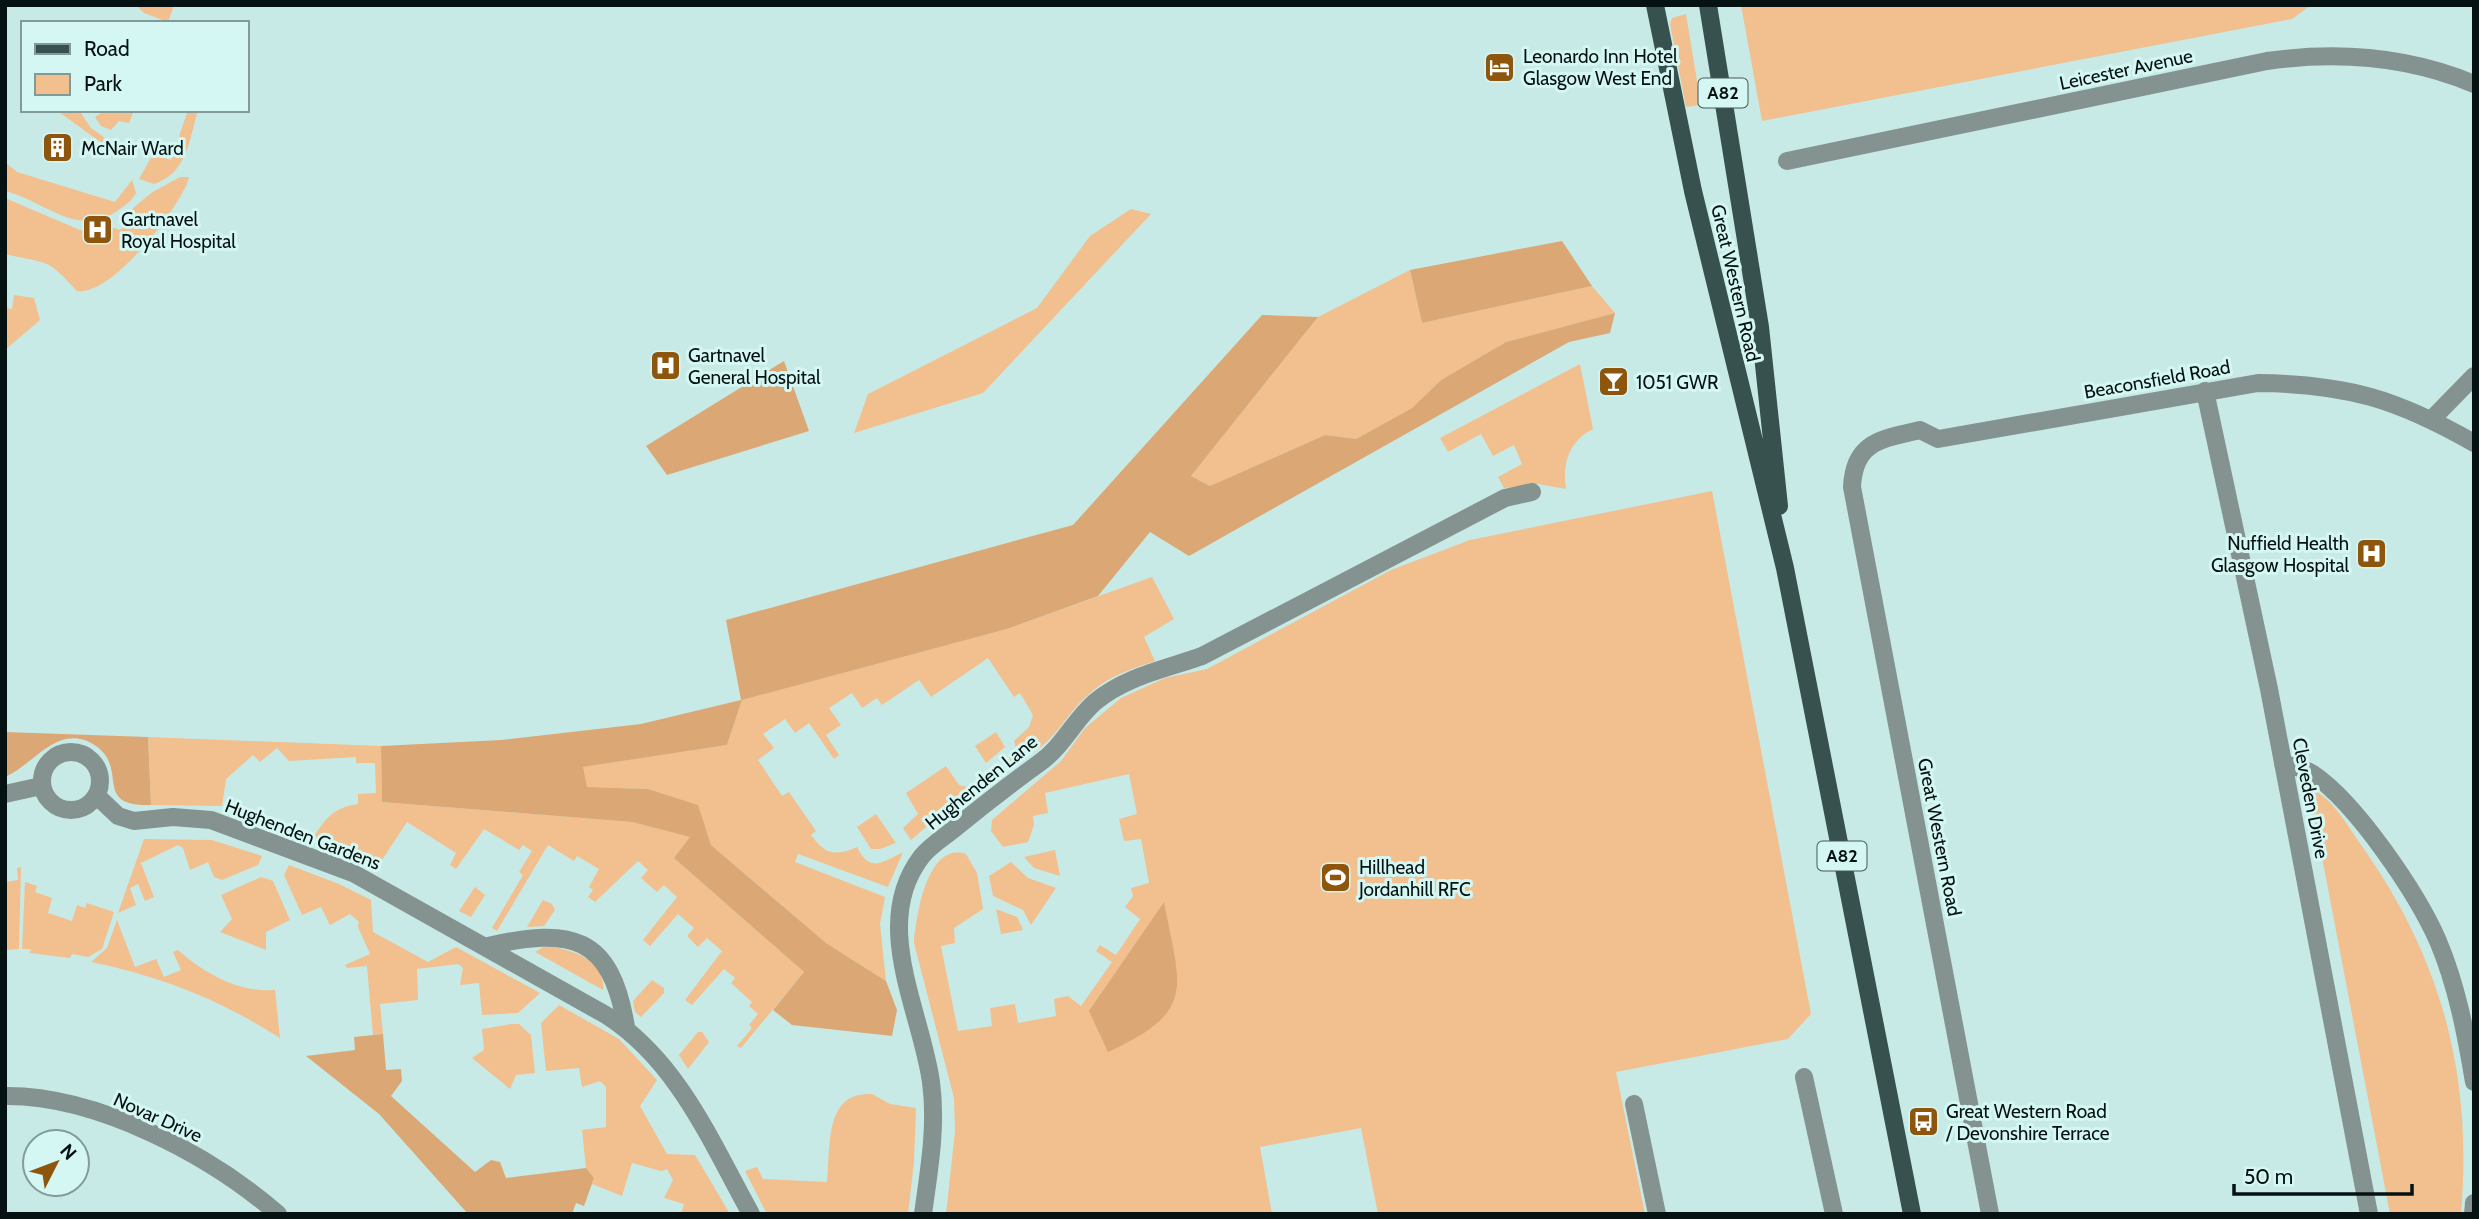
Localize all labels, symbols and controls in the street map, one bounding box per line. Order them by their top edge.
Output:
legend [21,21,248,112]
text: Road [84,36,130,61]
street label: Leicester Avenue [2057,44,2195,95]
place label: Leonardo Inn Hotel Glasgow West End [1523,45,1678,90]
hotel icon: Leonardo Inn Hotel Glasgow West End [1483,50,1517,84]
text: Park [84,71,122,96]
road number: A82 [1698,78,1748,108]
building icon: McNair Ward [41,131,75,165]
place label: McNair Ward [81,137,184,160]
street label: Great Western Road [1706,202,1765,364]
place label: Gartnavel Royal Hospital [121,208,236,253]
hospital icon: Gartnavel Royal Hospital [81,213,115,247]
place label: Gartnavel General Hospital [688,344,821,389]
hospital icon: Gartnavel General Hospital [648,349,682,383]
street label: Beaconsfield Road [2082,355,2232,404]
bar icon: 1051 GWR [1596,365,1630,399]
place label: 1051 GWR [1636,371,1719,394]
place label: Nuffield Health Glasgow Hospital [2211,532,2350,577]
hospital icon: Nuffield Health Glasgow Hospital [2355,537,2389,571]
street label: Hughenden Lane [921,730,1042,835]
street label: Cleveden Drive [2288,736,2334,861]
street label: Great Western Road [1913,756,1966,918]
street label: Hughenden Gardens [222,794,384,875]
road number: A82 [1818,842,1867,870]
place label: Hillhead Jordanhill RFC [1358,856,1471,901]
sports icon: Hillhead Jordanhill RFC [1319,861,1353,895]
street label: Novar Drive [110,1088,206,1147]
place label: Great Western Road / Devonshire Terrace [1945,1100,2110,1145]
bus stop icon: Great Western Road / Devonshire Terrace [1906,1105,1940,1139]
north arrow [21,1128,91,1198]
text: N [55,1139,81,1165]
scale bar [2234,1152,2412,1196]
text: 50 m [2244,1164,2293,1189]

